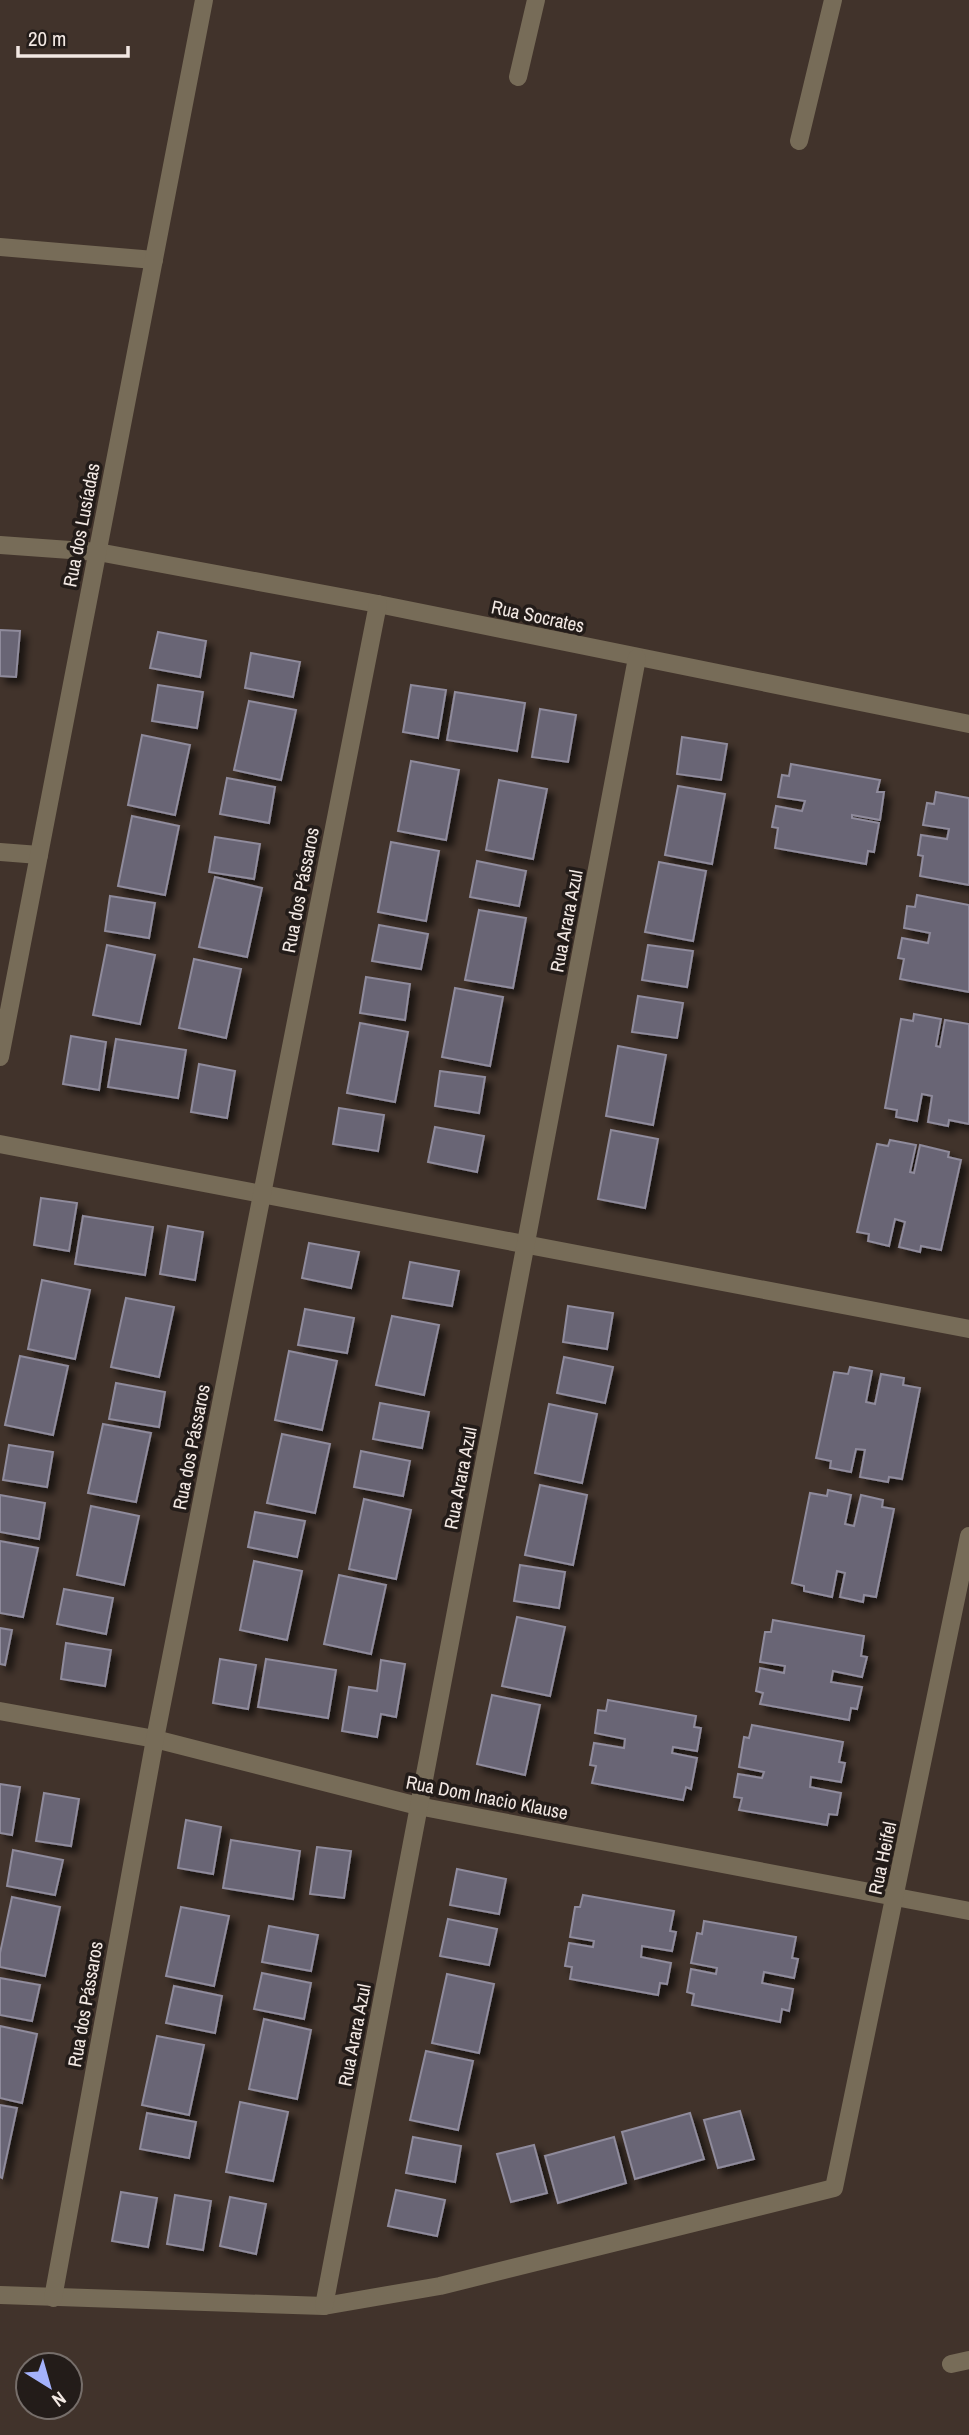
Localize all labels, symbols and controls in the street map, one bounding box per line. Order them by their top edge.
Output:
scale bar [18,14,128,58]
text: 20 m [28,24,66,53]
street label: Rua dos Lusíadas [56,461,106,589]
street label: Rua Socrates [489,593,587,639]
street label: Rua dos Pássaros [275,825,325,955]
street label: Rua Arara Azul [543,868,589,974]
street label: Rua dos Pássaros [166,1382,216,1512]
street label: Rua Arara Azul [437,1425,483,1531]
street label: Rua Dom Inacio Klause [404,1769,570,1825]
street label: Rua Heifel [862,1819,902,1897]
street label: Rua dos Pássaros [61,1939,109,2069]
street label: Rua Arara Azul [331,1982,377,2088]
north arrow [14,2351,84,2421]
text: N [47,2386,72,2413]

